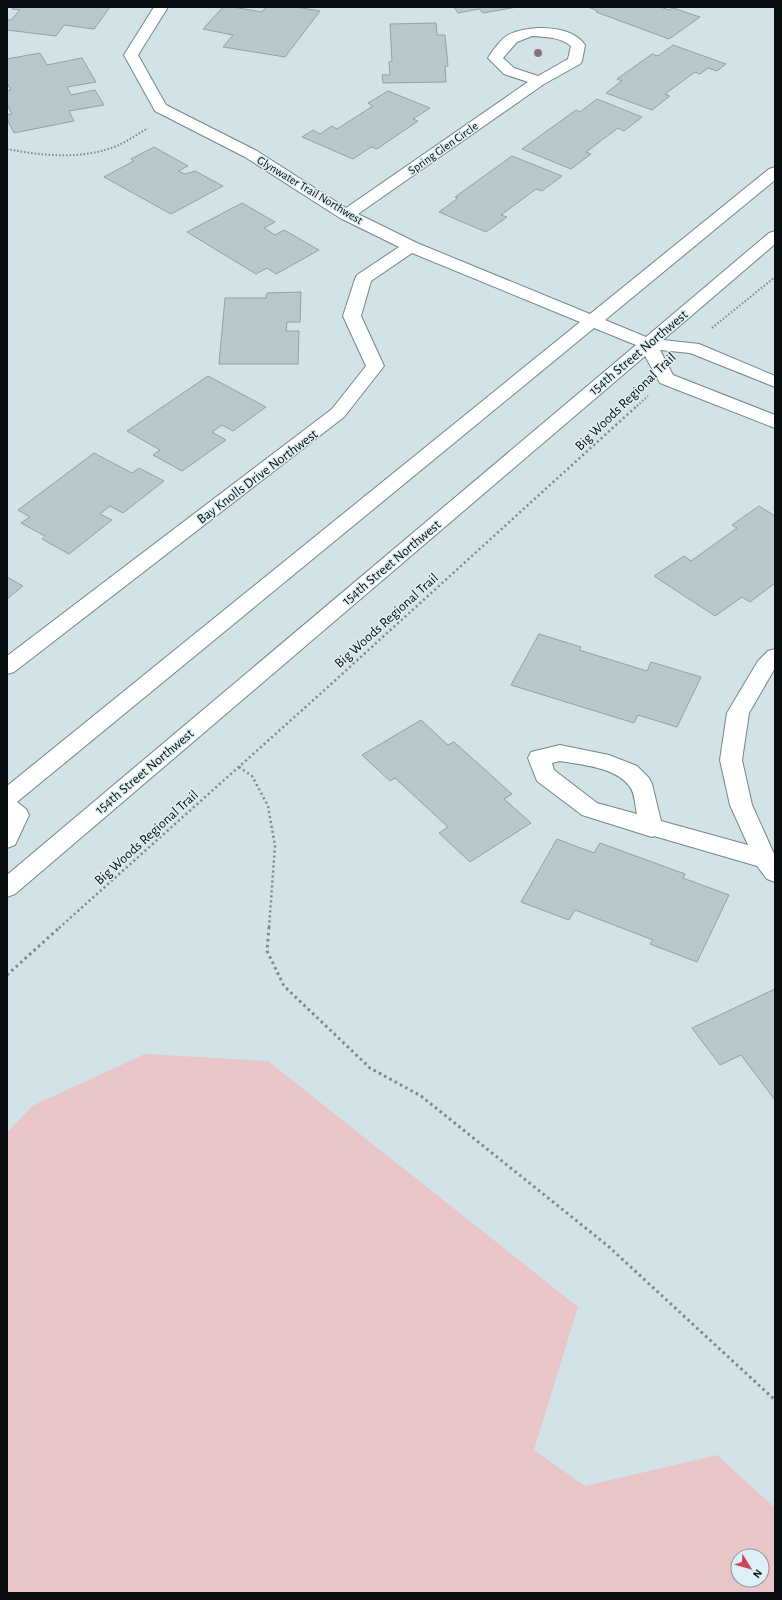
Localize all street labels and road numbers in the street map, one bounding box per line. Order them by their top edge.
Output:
street label: Spring Glen Circle [406,119,480,177]
street label: Glynwater Trail Northwest [255,154,365,227]
street label: 154th Street Northwest [587,307,691,398]
street label: Big Woods Regional Trail [573,350,679,453]
street label: Bay Knolls Drive Northwest [195,427,321,527]
street label: 154th Street Northwest [340,517,444,608]
street label: Big Woods Regional Trail [332,571,441,671]
street label: 154th Street Northwest [93,726,197,817]
street label: Big Woods Regional Trail [92,788,201,888]

